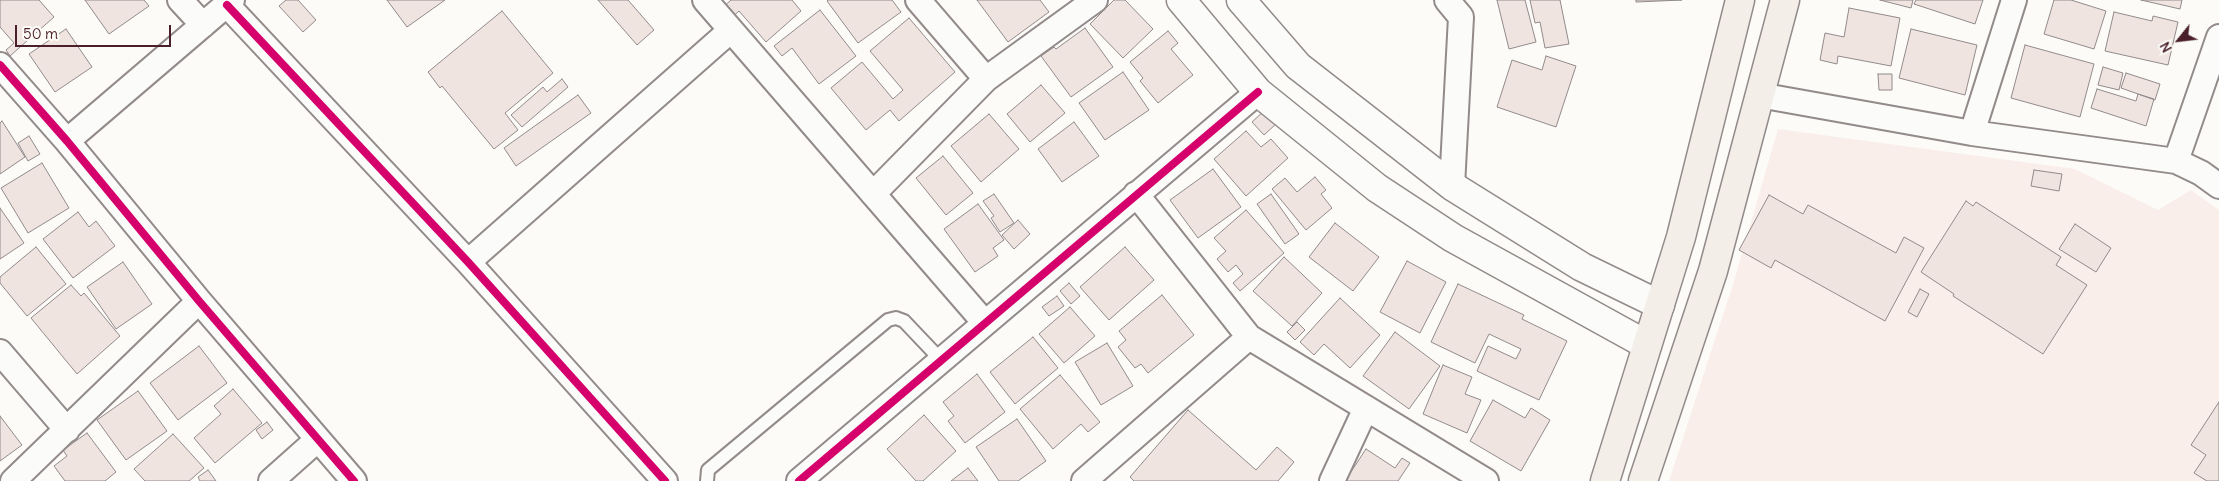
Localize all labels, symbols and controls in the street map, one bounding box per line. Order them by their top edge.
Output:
scale bar [18,15,174,47]
north arrow [2154,15,2204,65]
text: 50 m [23,24,58,43]
text: N [2156,39,2176,56]

